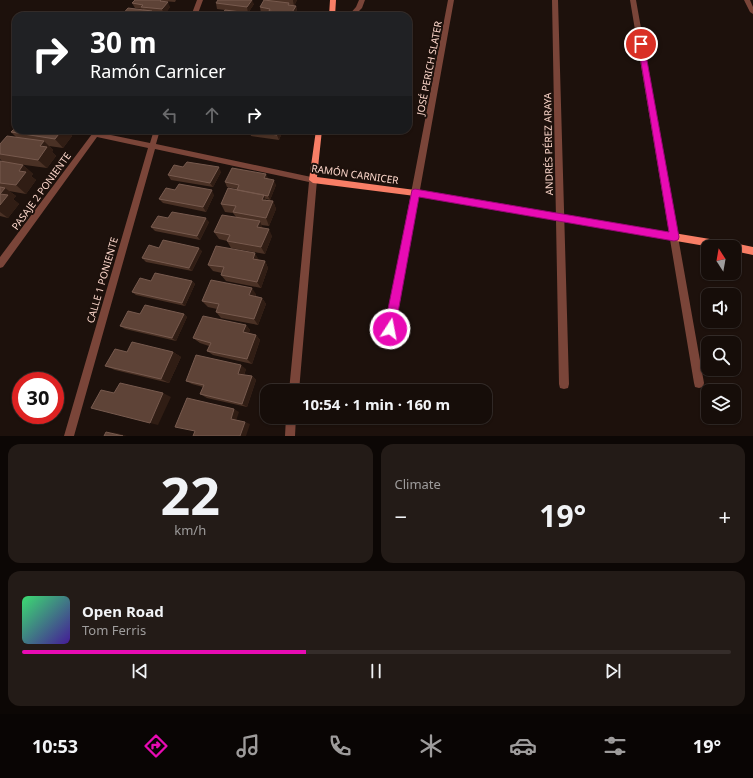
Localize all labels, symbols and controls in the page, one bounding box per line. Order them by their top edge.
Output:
street label: JOSÉ PERICH SLATER [413,19,445,117]
text: 30 m [90,23,157,61]
pin [624,27,658,61]
icon: right [24,28,76,80]
icon: arrive [630,33,652,55]
text: Ramón Carnicer [90,59,226,83]
street label: ANDRÉS PÉREZ ARAYA [540,92,556,195]
icon: left [159,104,181,126]
icon: ahead [201,104,223,126]
icon: right [243,104,265,126]
street label: PASAJE 2 PONIENTE [8,149,74,233]
street label: RAMÓN CARNICER [311,161,400,187]
street label: CALLE 1 PONIENTE [83,235,121,325]
north arrow [701,240,741,280]
map controls [701,240,741,424]
button: sound [701,288,741,328]
position arrow [369,308,411,350]
button: search [701,336,741,376]
speed limit sign: 30 [12,372,64,424]
button: layers [701,384,741,424]
text: 10:54 · 1 min · 160 m [302,394,450,414]
text: 22 [161,459,220,530]
text: Climate [395,475,441,493]
text: 19° [539,495,586,536]
text: − [395,501,407,531]
text: + [718,501,731,531]
text: km/h [174,521,206,539]
text: Open Road [82,601,164,621]
text: Tom Ferris [82,621,146,639]
icon: previous [129,660,151,682]
icon: pause [365,660,387,682]
icon: next [602,660,624,682]
icon: directions [142,732,170,760]
icon: music [234,732,262,760]
icon: phone [326,732,354,760]
icon: climate [417,732,445,760]
icon: car [509,732,537,760]
icon: filters [601,732,629,760]
text: 10:53 [32,734,78,758]
text: 19° [693,734,721,758]

